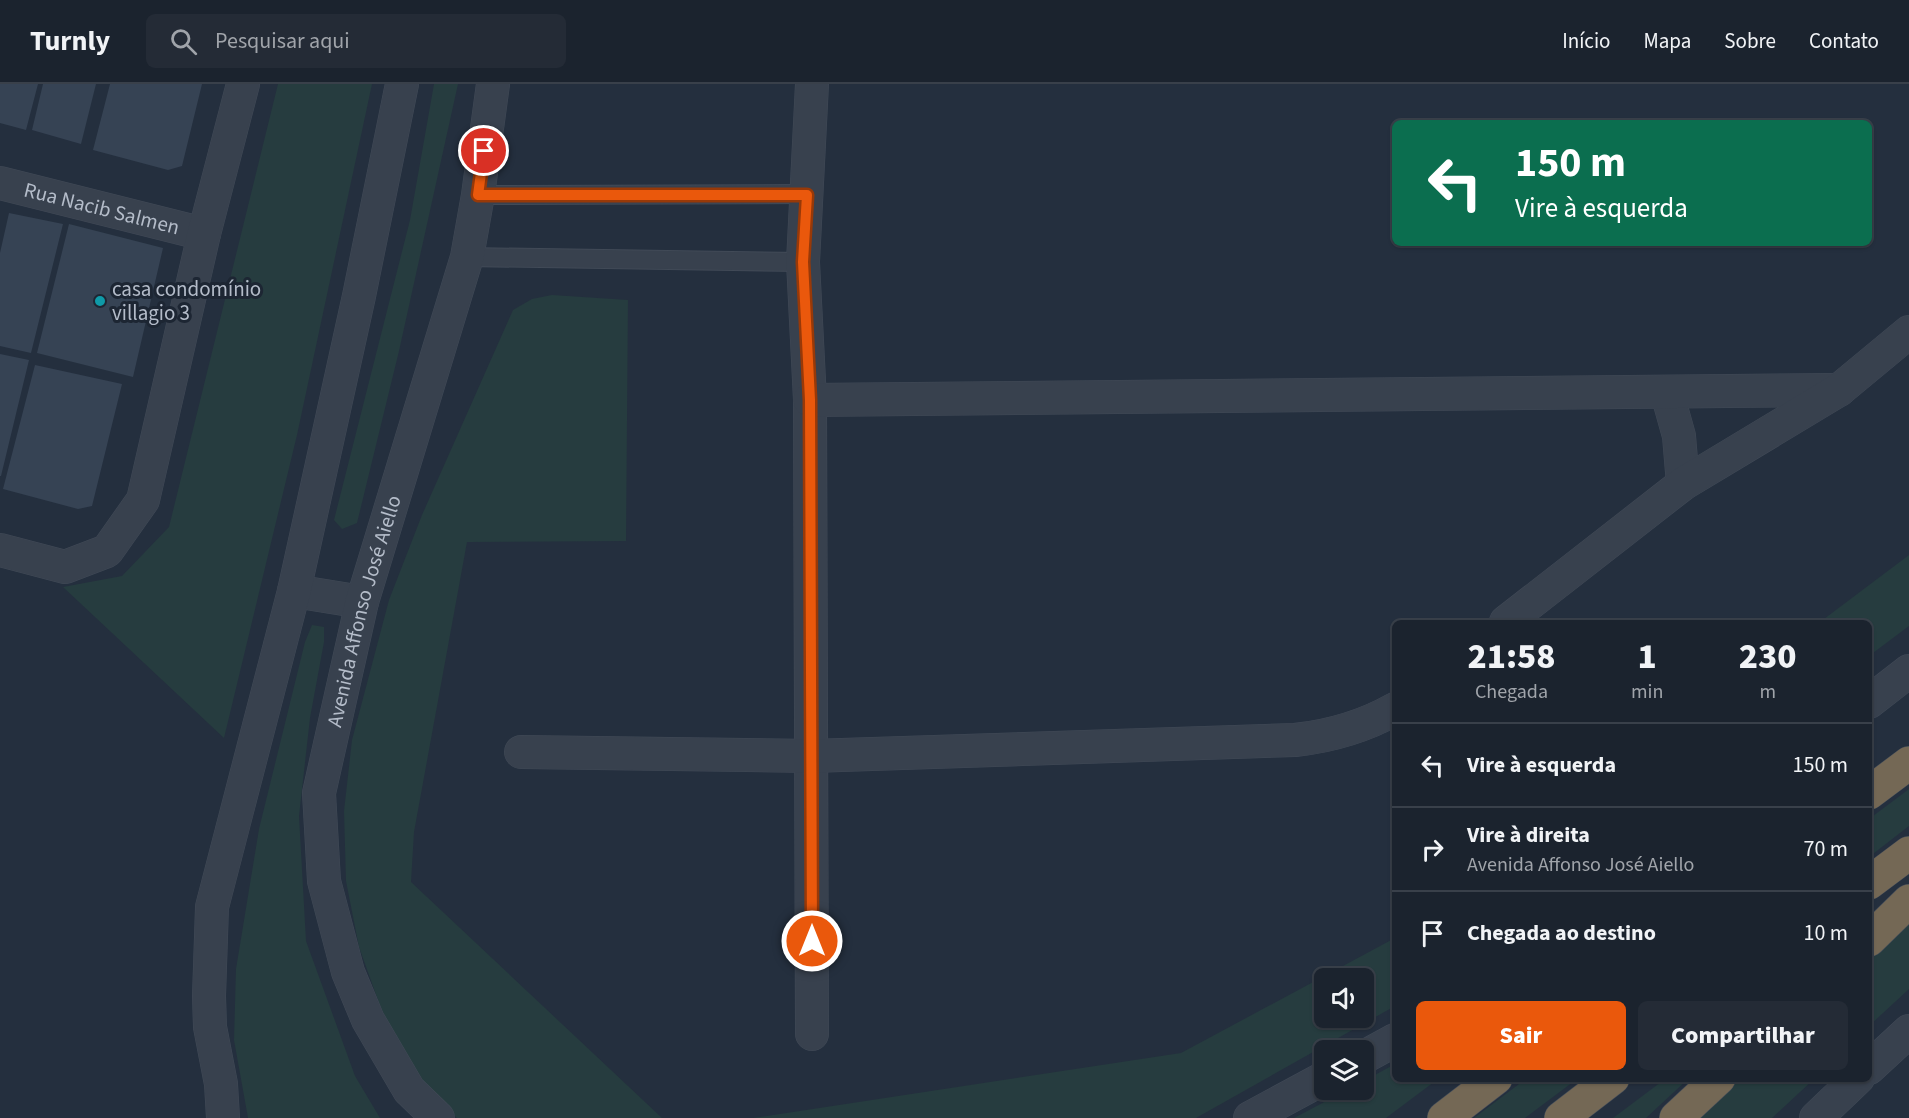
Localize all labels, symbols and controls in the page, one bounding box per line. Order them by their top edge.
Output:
search box [146,14,566,68]
text: Turnly [30,21,110,61]
icon: search [167,25,200,58]
text: Pesquisar aqui [215,25,350,57]
text: Início [1562,26,1610,56]
text: Mapa [1643,26,1691,56]
text: Sobre [1724,26,1776,56]
text: Contato [1809,26,1879,56]
pin [458,125,509,176]
text: 150 m [1515,133,1626,193]
icon: arrive [467,134,500,167]
icon: left [1416,144,1494,222]
street label: Rua Nacib Salmen [21,175,183,242]
text: Vire à esquerda [1515,189,1688,228]
place label: casa condomínio villagio 3 [112,274,261,328]
marker: casa condomínio villagio 3 [93,294,107,308]
street label: Avenida Affonso José Aiello [319,491,409,730]
text: 21:58 [1467,631,1556,682]
text: 1 [1638,631,1657,682]
text: 230 [1739,631,1797,682]
text: Chegada [1475,678,1548,706]
text: min [1631,678,1663,706]
text: m [1759,678,1776,706]
icon: left [1416,749,1449,782]
text: Vire à esquerda [1467,749,1616,781]
text: 150 m [1793,749,1848,781]
text: Vire à direita [1467,819,1590,851]
icon: right [1416,833,1449,866]
text: 70 m [1803,833,1848,865]
text: Avenida Affonso José Aiello [1467,851,1694,879]
position arrow [780,909,844,973]
icon: arrive [1416,917,1449,950]
text: Chegada ao destino [1467,917,1656,949]
text: 10 m [1803,917,1848,949]
map controls [1314,968,1374,1100]
button: sound [1314,968,1374,1028]
button: Sair [1416,1001,1626,1070]
button: Compartilhar [1638,1001,1848,1070]
button: layers [1314,1040,1374,1100]

